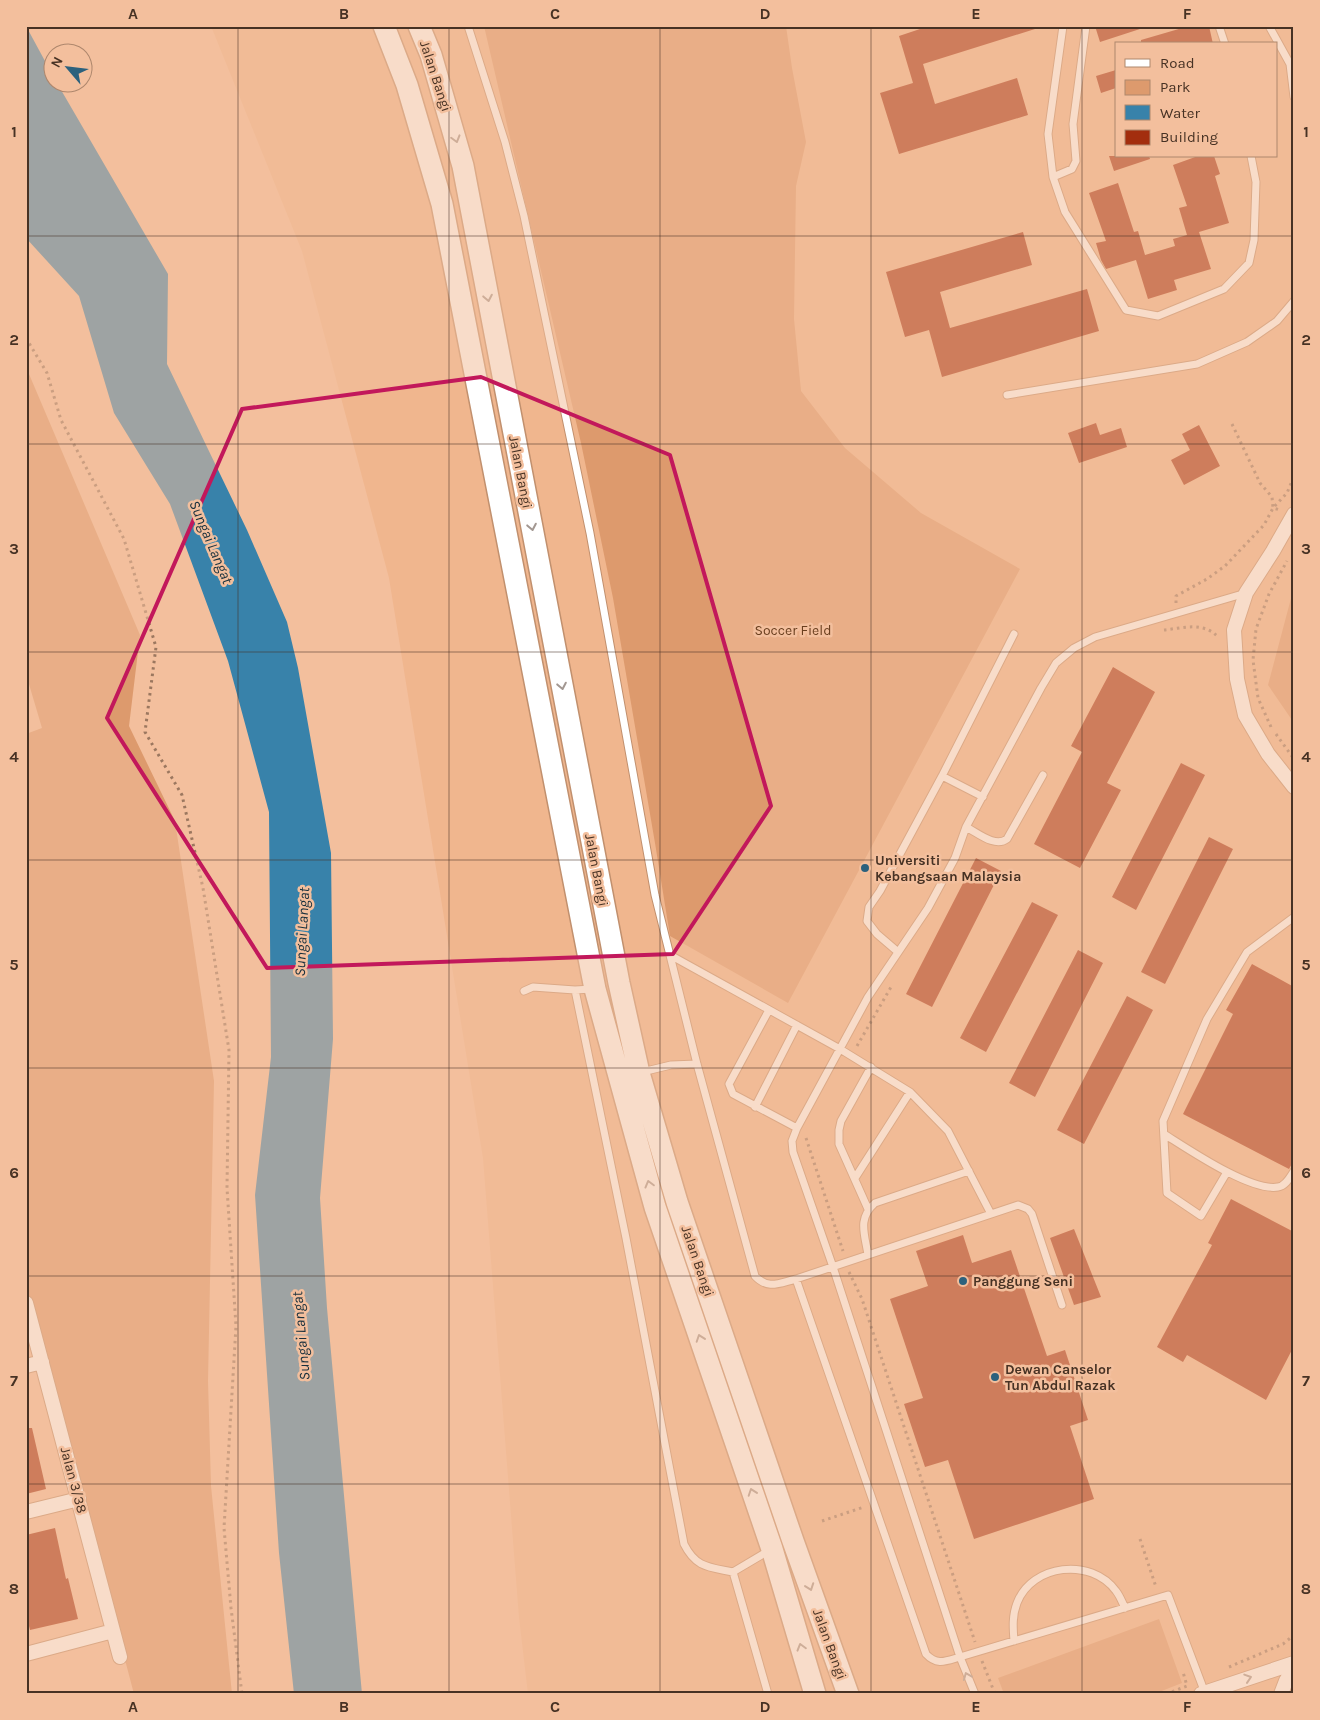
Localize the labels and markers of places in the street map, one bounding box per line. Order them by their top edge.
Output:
place label: Universiti Kebangsaan Malaysia [875,852,1021,885]
marker: Universiti Kebangsaan Malaysia [859,862,871,874]
place label: Panggung Seni [973,1273,1073,1290]
marker: Panggung Seni [957,1275,969,1287]
place label: Dewan Canselor Tun Abdul Razak [1005,1361,1116,1394]
marker: Dewan Canselor Tun Abdul Razak [989,1371,1001,1383]

